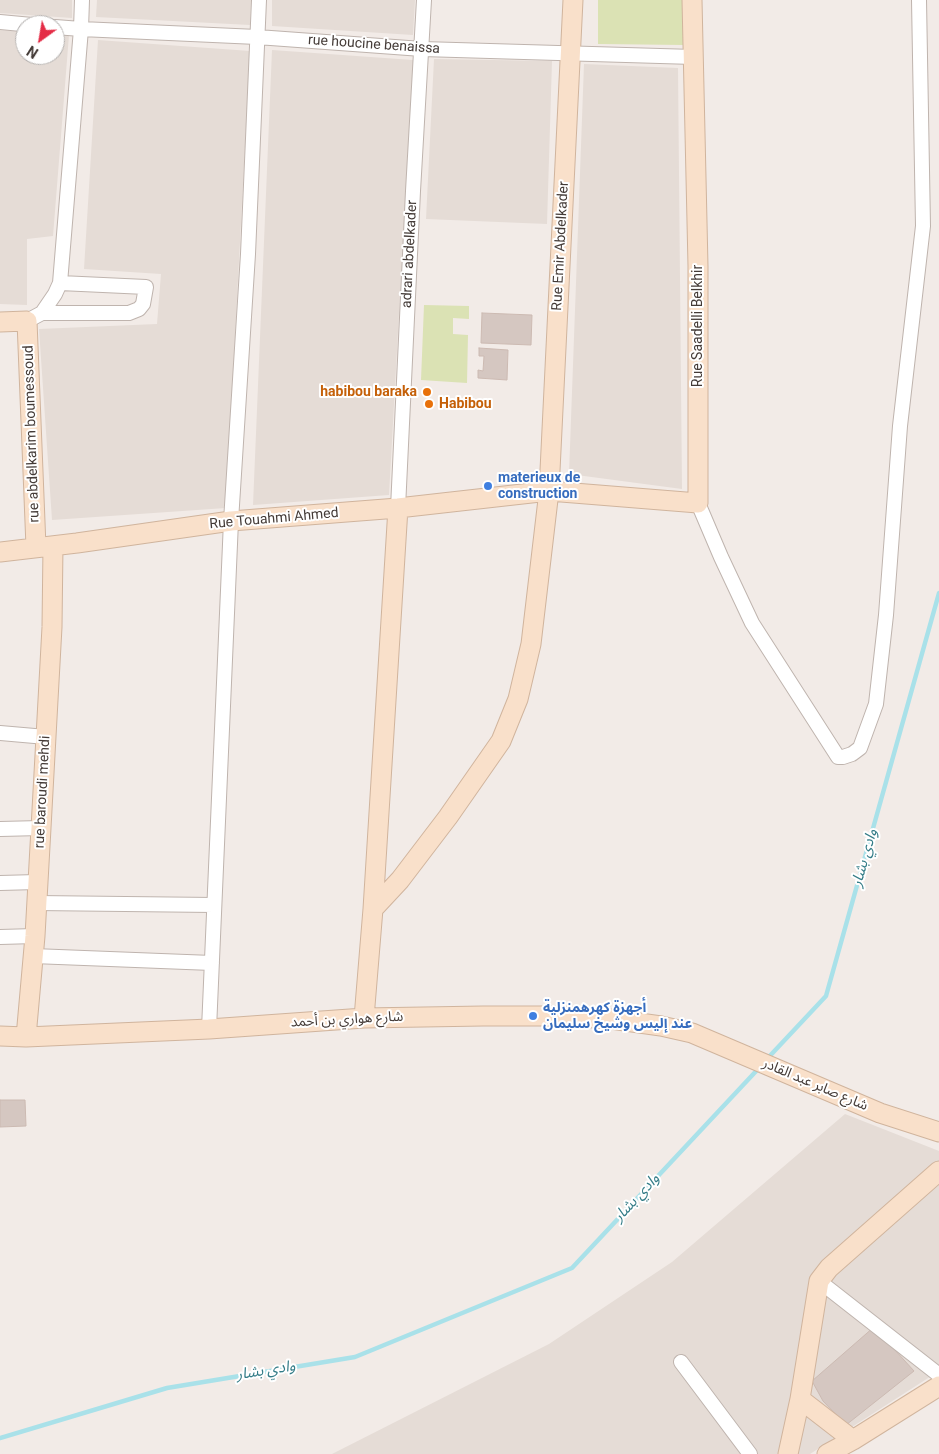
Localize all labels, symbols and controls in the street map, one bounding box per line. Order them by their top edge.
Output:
north arrow [15,15,65,65]
street label: rue houcine benaissa [307,32,441,58]
text: N [24,42,41,61]
street label: Rue Emir Abdelkader [549,181,573,311]
street label: adrari abdelkader [399,200,421,308]
street label: Rue Saadelli Belkhir [690,265,706,387]
street label: rue abdelkarim boumessoud [21,345,43,523]
place label: habibou baraka [320,384,417,400]
marker: habibou baraka [421,386,433,398]
place label: Habibou [439,396,492,412]
marker: Habibou [423,398,435,410]
place label: materieux de construction [498,470,580,502]
marker: materieux de construction [482,480,494,492]
street label: Rue Touahmi Ahmed [209,505,339,533]
street label: rue baroudi mehdi [32,735,54,849]
water label: وادي بشار [848,827,882,889]
place label: أجهزة كهرهمنزلية عند إليس وشيخ سليمان [543,1000,692,1032]
street label: شارع هواري بن أحمد [290,1009,404,1031]
marker: أجهزة كهرهمنزلية عند إليس وشيخ سليمان [527,1010,539,1022]
street label: شارع صابر عبد القادر [760,1055,870,1115]
water label: وادي بشار [610,1170,664,1226]
water label: وادي بشار [235,1357,297,1385]

